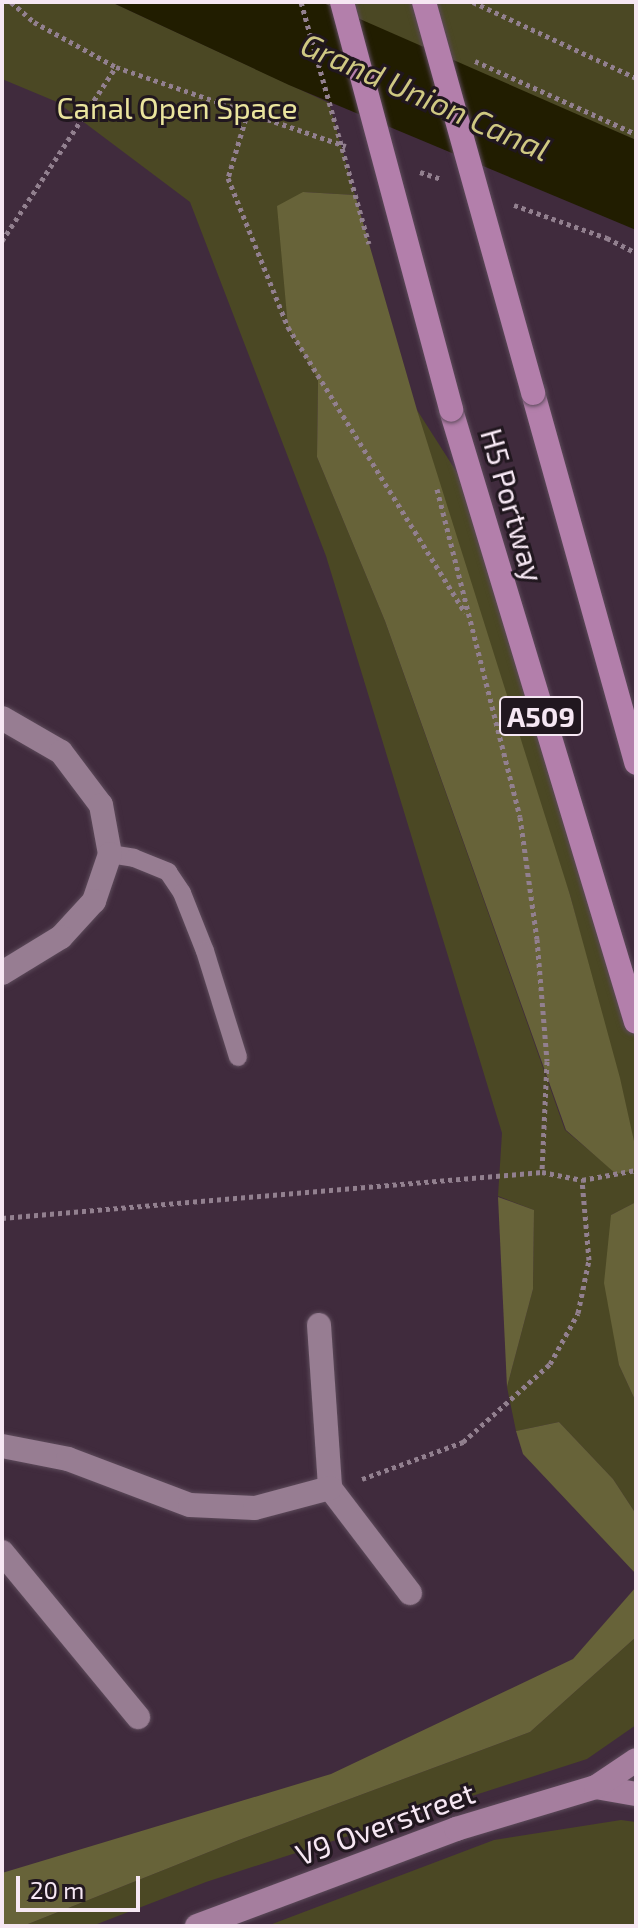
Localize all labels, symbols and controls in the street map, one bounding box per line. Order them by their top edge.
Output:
water label: Grand Union Canal [296,24,556,168]
park label: Canal Open Space [56,89,298,125]
street label: H5 Portway [474,424,552,586]
road number: A509 [499,692,583,740]
street label: V9 Overstreet [291,1774,479,1872]
scale bar [20,1860,144,1910]
text: 20 m [30,1875,84,1904]

